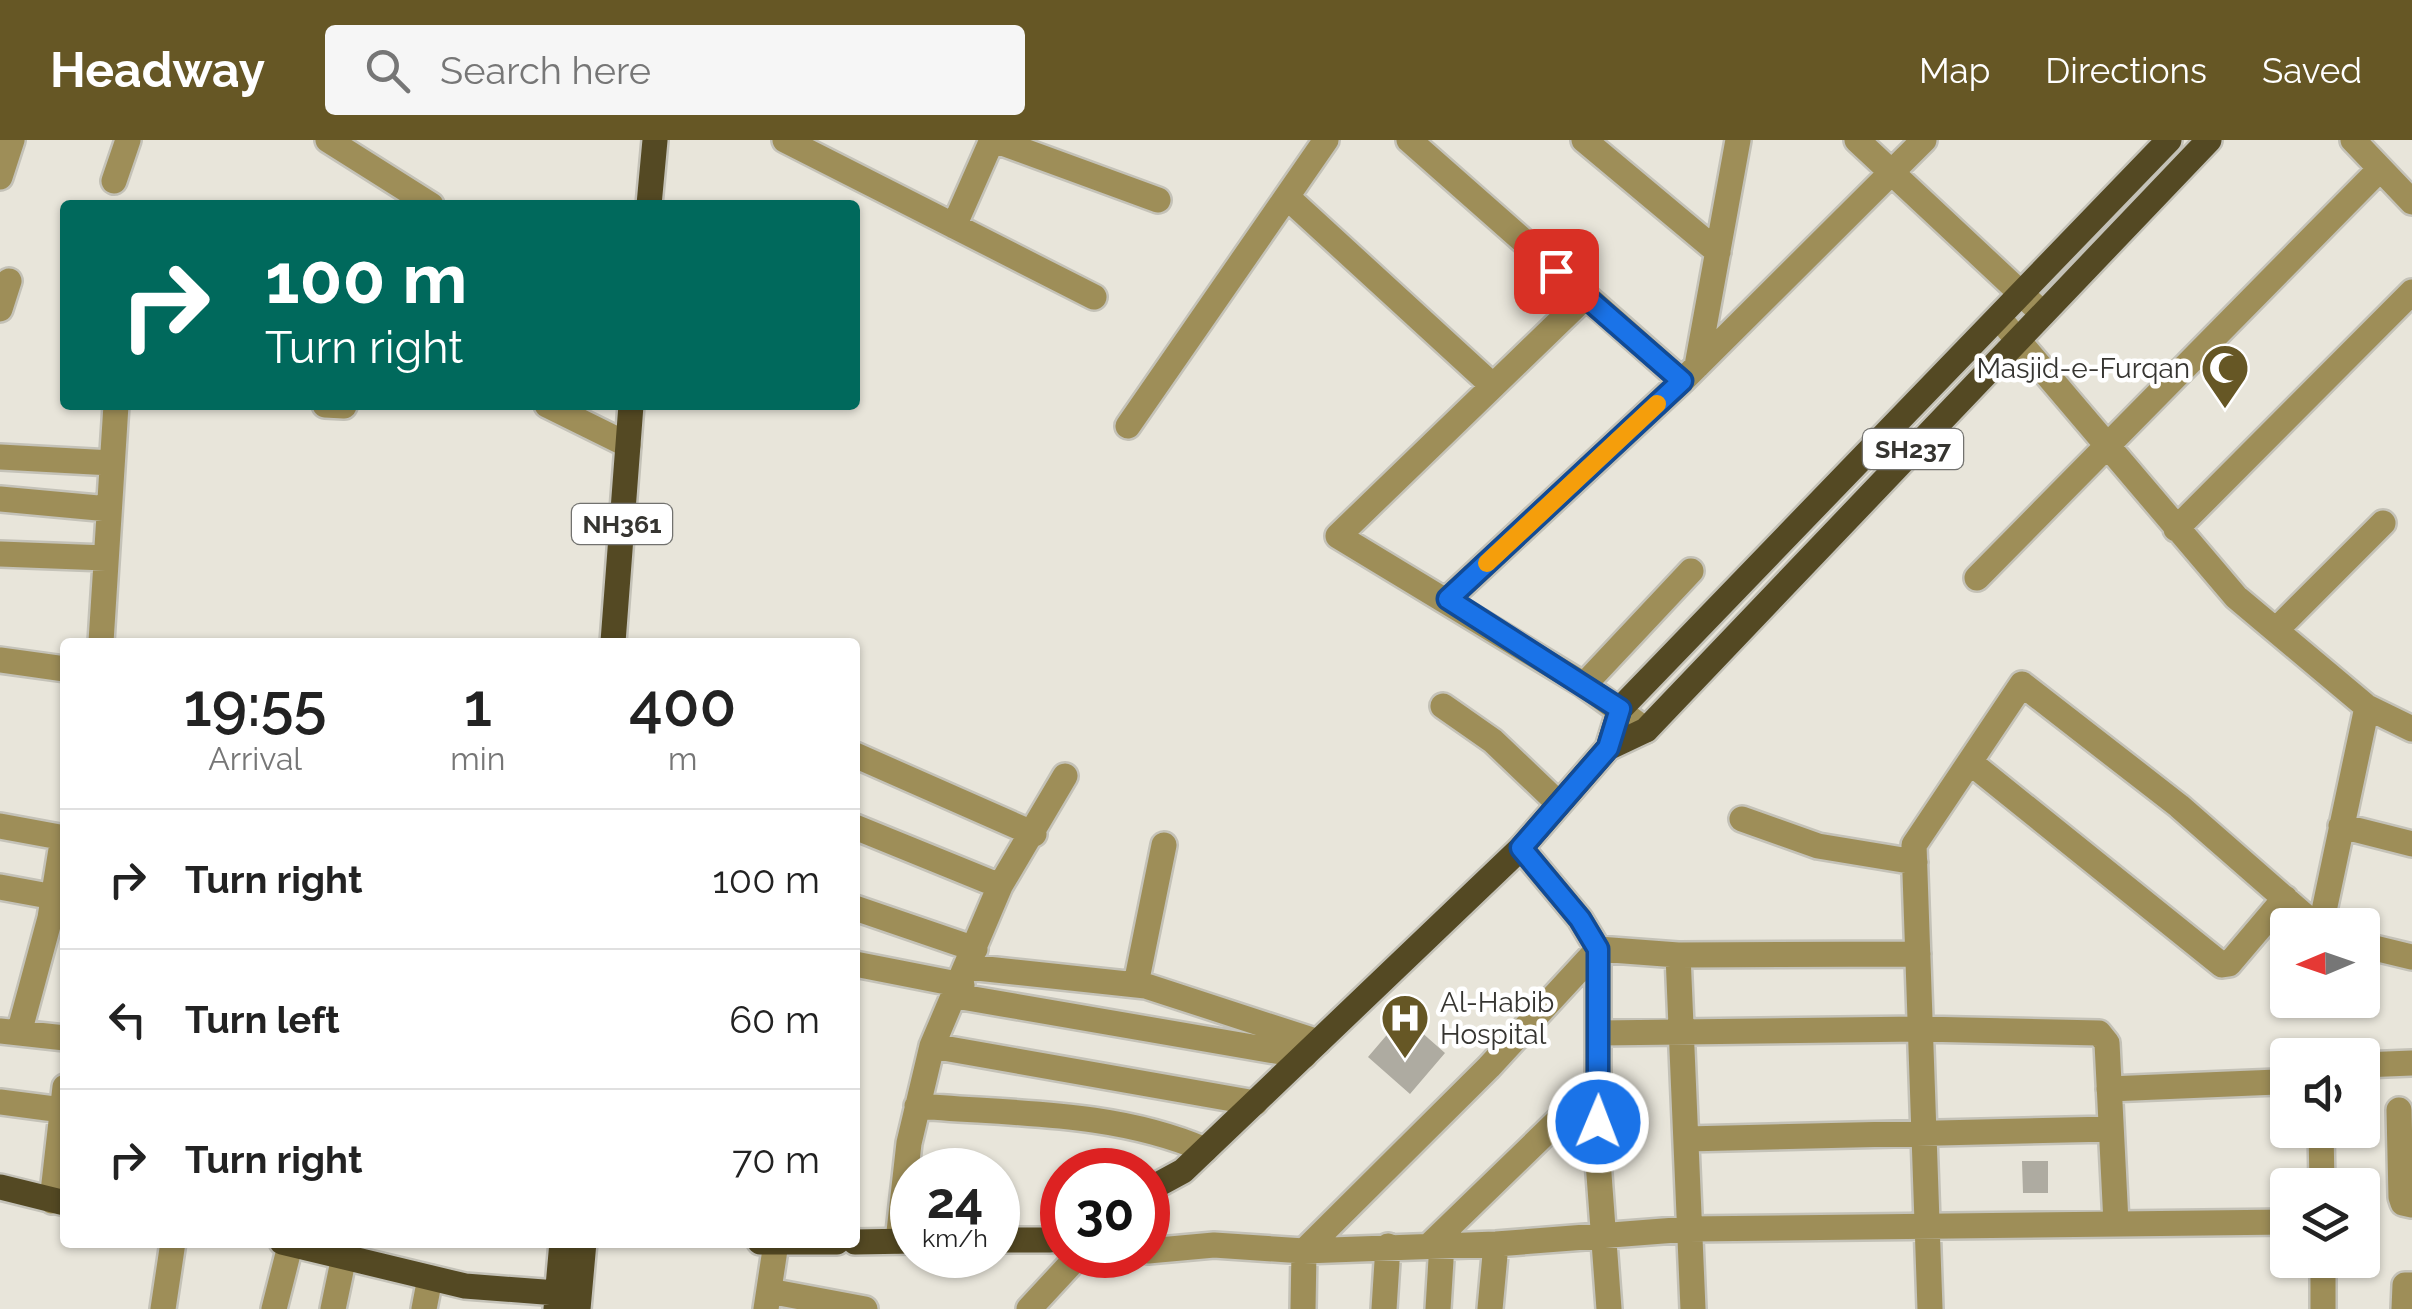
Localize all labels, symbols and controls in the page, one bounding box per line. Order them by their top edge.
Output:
search box [325,25,1025,115]
text: Headway [50,42,265,98]
icon: search [360,43,415,98]
text: Search here [440,48,651,93]
text: Map [1919,50,1990,91]
text: Directions [2045,50,2207,91]
text: Saved [2262,50,2362,91]
pin [1514,229,1599,314]
text: 100 m [265,237,468,319]
icon: right [100,240,230,370]
icon: arrive [1529,244,1584,299]
text: Turn right [265,321,463,374]
mosque icon: Masjid-e-Furqan [2199,342,2251,410]
place label: Masjid-e-Furqan [1976,352,2190,385]
road number: SH237 [1863,429,1963,469]
road number: NH361 [572,504,672,544]
text: 19:55 [184,670,327,740]
text: 1 [464,670,492,740]
text: 400 [629,670,736,740]
text: Arrival [208,740,302,777]
text: min [450,740,505,777]
text: m [668,740,697,777]
icon: right [100,852,155,907]
text: Turn right [185,857,362,902]
text: 100 m [713,857,820,902]
north arrow [2270,908,2380,1018]
map controls [2270,908,2380,1278]
place label: Al-Habib Hospital [1440,986,1554,1051]
icon: left [100,992,155,1047]
hospital icon: Al-Habib Hospital [1379,992,1431,1060]
text: Turn left [185,997,340,1042]
text: 60 m [729,997,820,1042]
button: sound [2270,1038,2380,1148]
position arrow [1546,1070,1650,1174]
icon: right [100,1132,155,1187]
text: Turn right [185,1137,362,1182]
text: 70 m [732,1137,820,1182]
speed limit sign: 30 [1040,1148,1170,1278]
button: layers [2270,1168,2380,1278]
text: 24 [927,1171,983,1230]
text: km/h [922,1223,988,1253]

